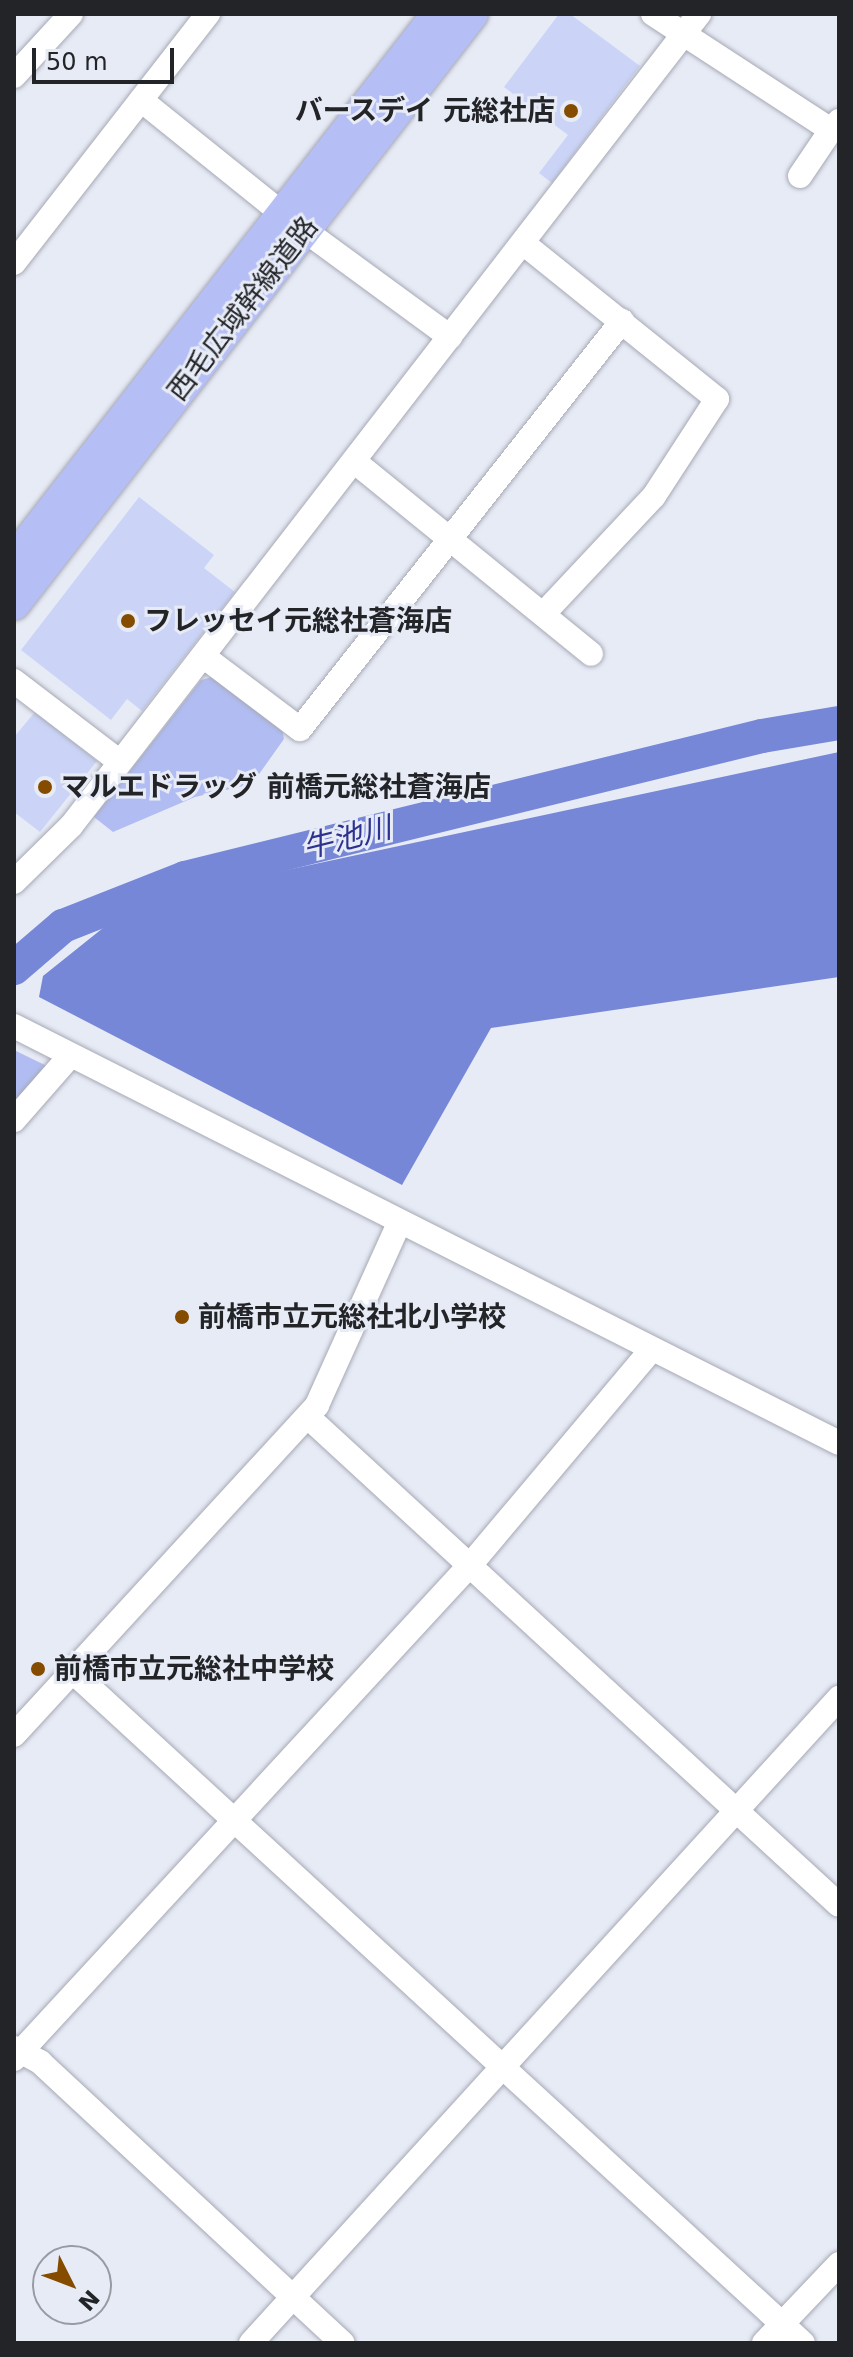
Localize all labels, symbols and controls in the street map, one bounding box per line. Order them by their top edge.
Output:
scale bar [36,32,178,82]
text: 50 m [46,48,108,76]
place label: バースデイ 元総社店 [293,94,555,128]
marker: バースデイ 元総社店 [562,102,580,120]
street label: 西毛広域幹線道路 [161,210,325,408]
place label: フレッセイ元総社蒼海店 [144,604,452,638]
marker: フレッセイ元総社蒼海店 [119,612,137,630]
place label: マルエドラッグ 前橋元総社蒼海店 [61,770,491,804]
marker: マルエドラッグ 前橋元総社蒼海店 [36,778,54,796]
water label: 牛池川 [299,810,395,866]
place label: 前橋市立元総社北小学校 [198,1300,506,1334]
marker: 前橋市立元総社北小学校 [173,1308,191,1326]
place label: 前橋市立元総社中学校 [54,1652,334,1686]
marker: 前橋市立元総社中学校 [29,1660,47,1678]
north arrow [32,2245,112,2325]
text: N [73,2285,104,2315]

